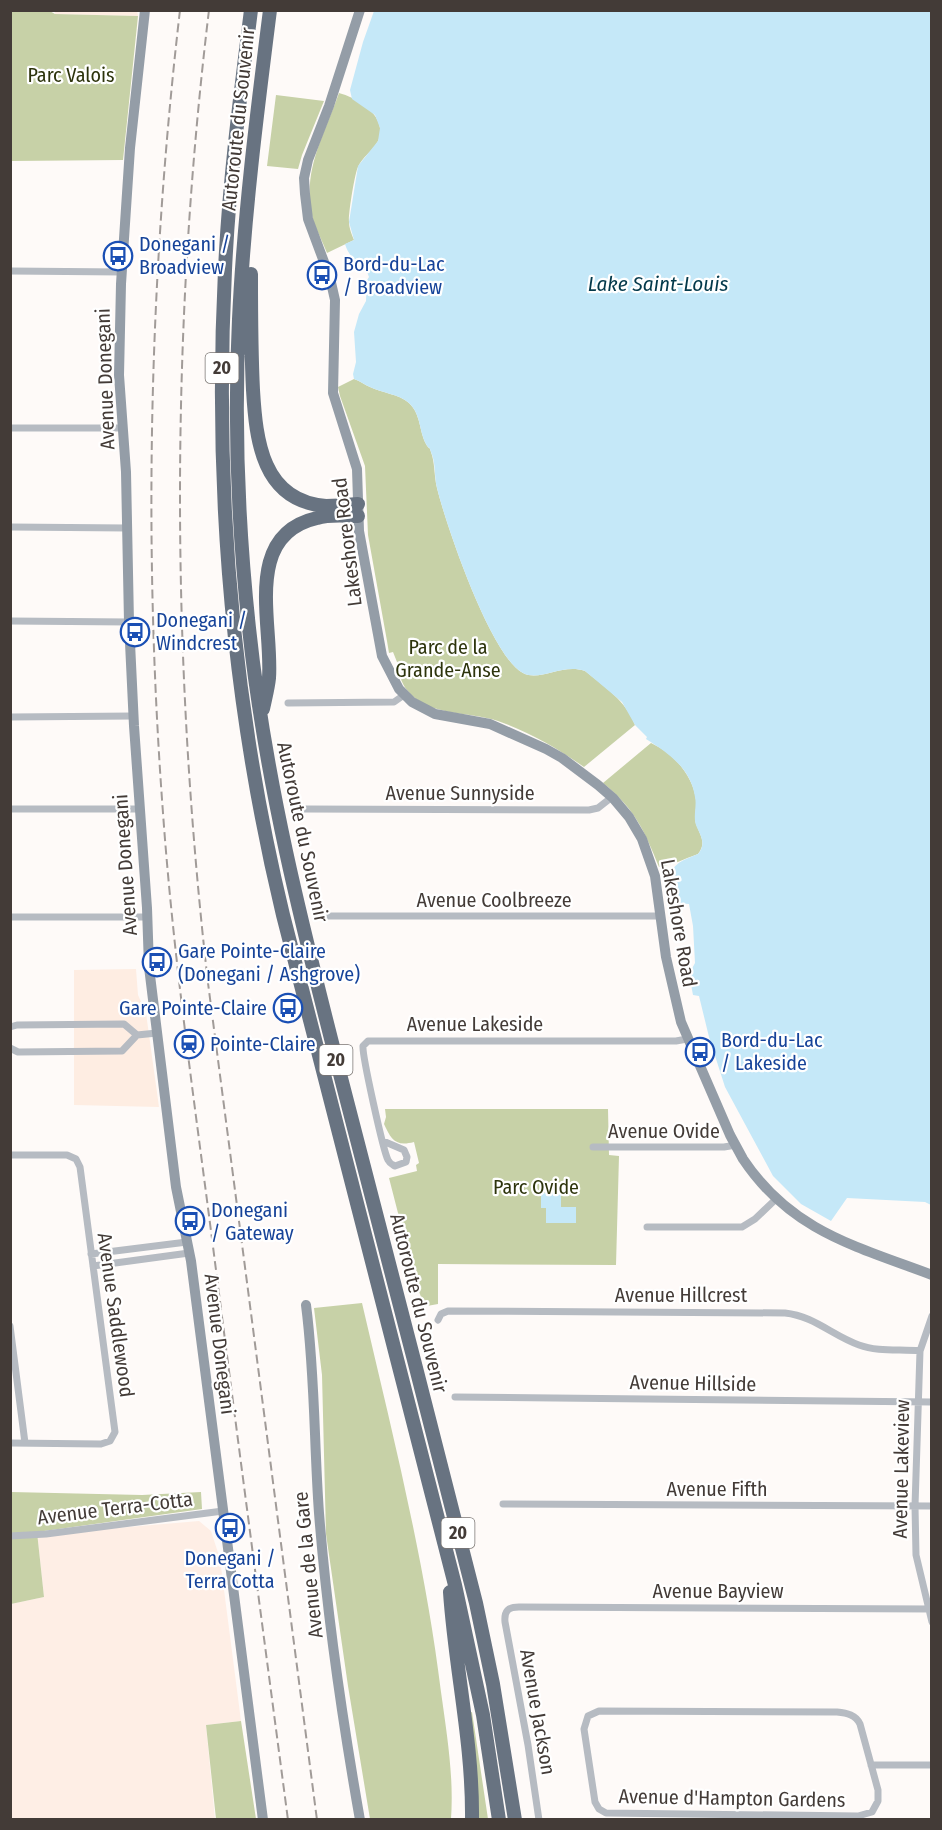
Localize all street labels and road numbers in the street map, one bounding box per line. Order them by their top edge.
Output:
street label: Autoroute du Souvenir [216,26,260,212]
street label: Avenue Donegani [91,308,119,450]
road number: 20 [206,353,238,383]
street label: Lakeshore Road [327,476,367,608]
street label: Autoroute du Souvenir [272,740,334,925]
street label: Avenue Sunnyside [385,781,535,805]
street label: Avenue Donegani [108,793,142,937]
street label: Lakeshore Road [656,857,702,989]
street label: Avenue Coolbreeze [416,888,572,912]
street label: Avenue Lakeside [407,1012,543,1036]
road number: 20 [320,1045,352,1075]
street label: Avenue Ovide [608,1119,720,1143]
street label: Autoroute du Souvenir [385,1211,453,1395]
street label: Avenue Saddlewood [93,1231,139,1399]
street label: Avenue Donegani [199,1272,241,1416]
street label: Avenue Hillcrest [615,1283,748,1307]
street label: Avenue Hillside [629,1370,757,1396]
street label: Avenue Lakeview [888,1399,914,1539]
street label: Avenue Fifth [666,1477,768,1501]
street label: Avenue Terra-Cotta [36,1487,194,1529]
street label: Avenue de la Gare [288,1490,328,1640]
road number: 20 [442,1518,474,1548]
street label: Avenue Bayview [652,1579,784,1603]
street label: Avenue Jackson [515,1647,561,1777]
street label: Avenue d'Hampton Gardens [618,1784,846,1812]

